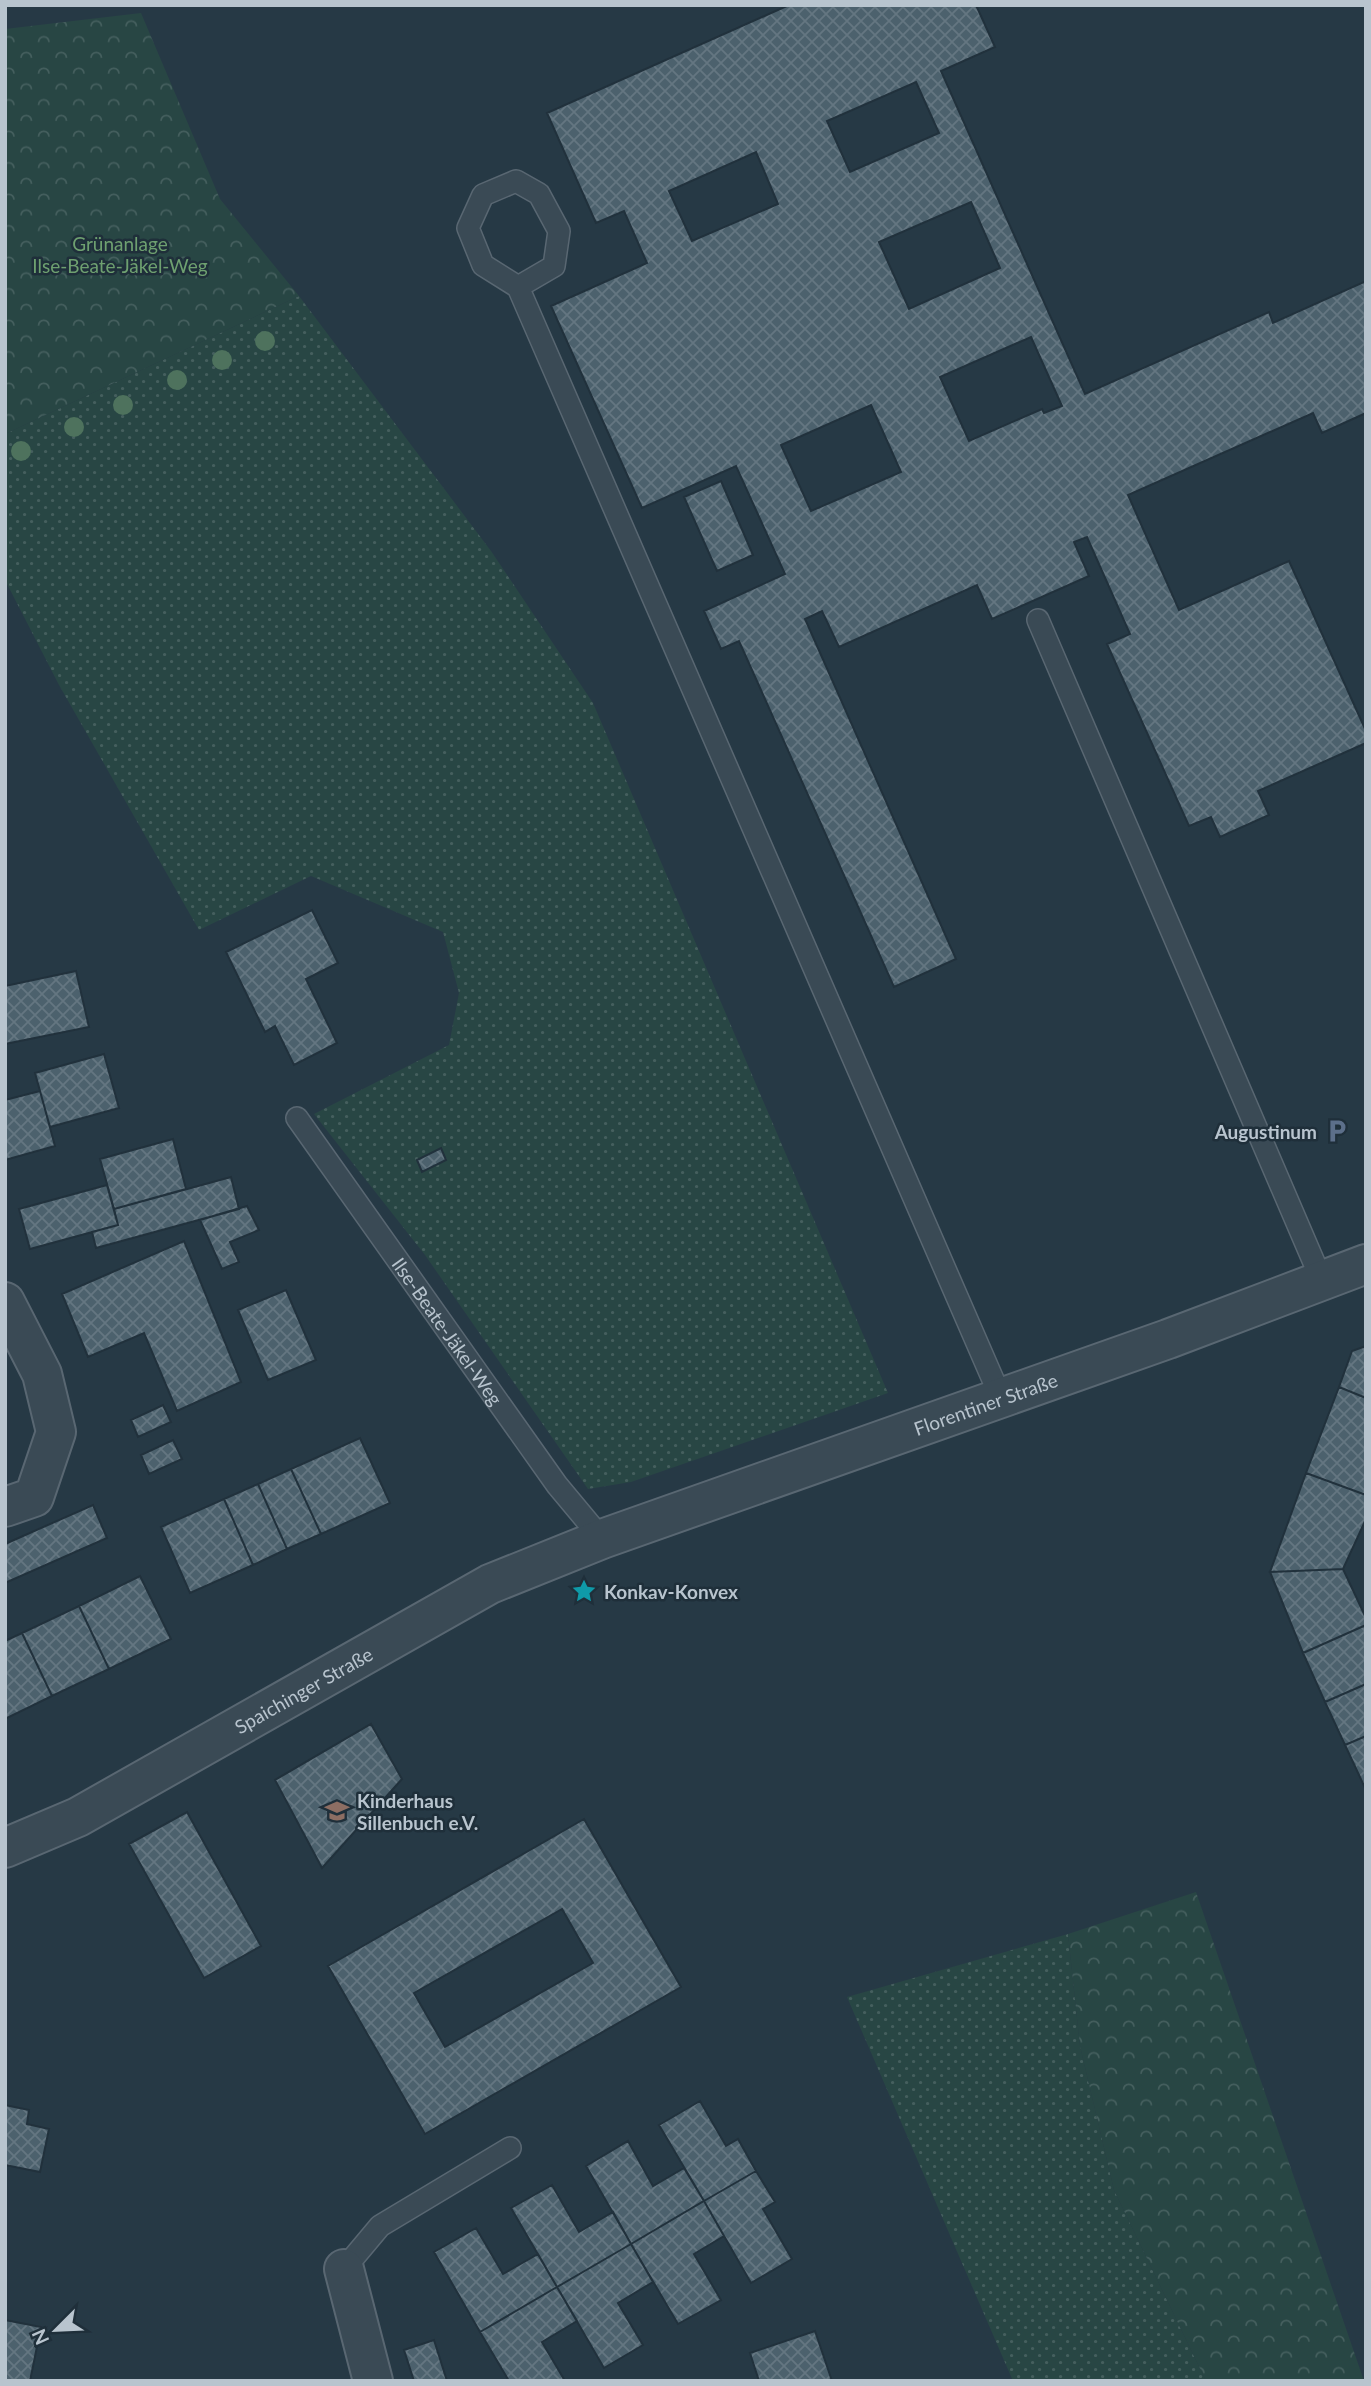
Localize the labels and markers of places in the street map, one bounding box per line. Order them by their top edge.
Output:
parking icon: Augustinum [1323,1117,1351,1145]
place label: Augustinum [1214,1120,1317,1143]
place icon: Konkav-Konvex [570,1577,598,1605]
place label: Konkav-Konvex [604,1580,738,1603]
place label: Kinderhaus Sillenbuch e.V. [357,1789,478,1834]
school or university icon: Kinderhaus Sillenbuch e.V. [323,1797,351,1825]

